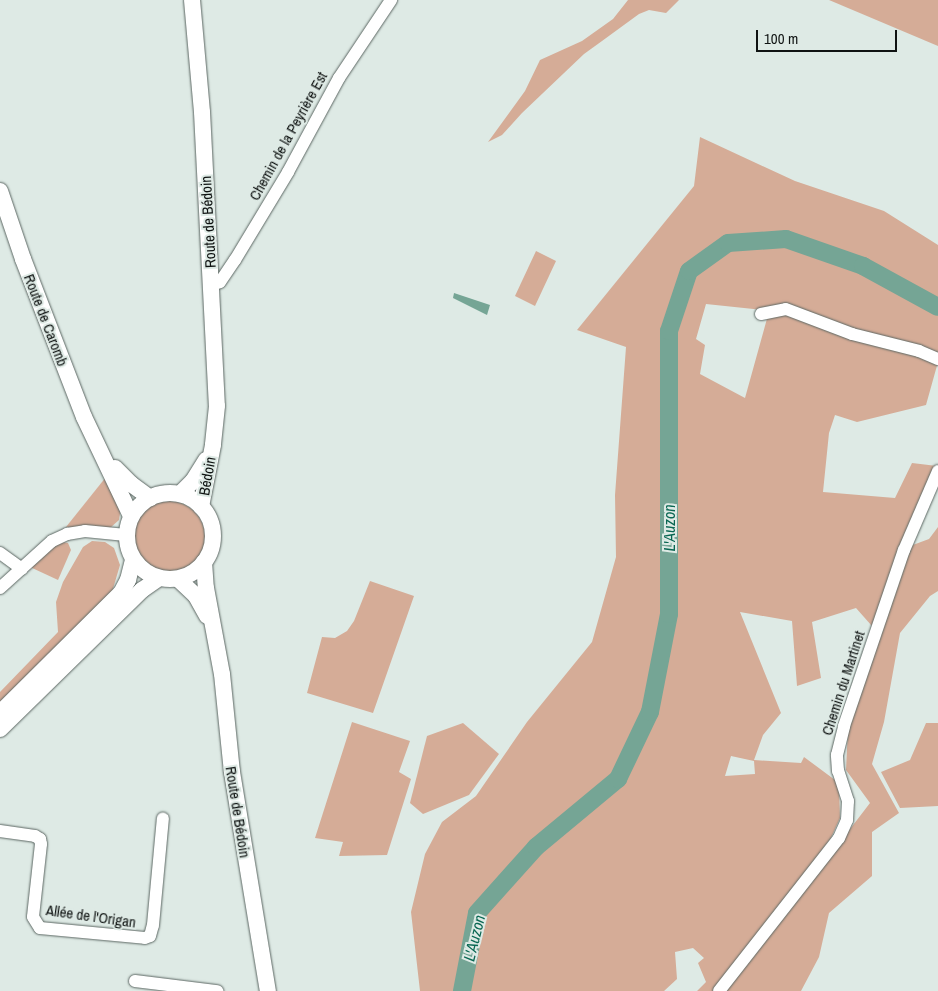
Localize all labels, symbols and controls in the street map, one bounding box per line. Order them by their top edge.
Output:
scale bar [758,20,899,52]
text: 100 m [764,28,798,49]
street label: Chemin de la Peyrière Est [245,69,331,203]
street label: Route de Bédoin [197,175,219,269]
street label: Route de Caromb [20,271,72,369]
street label: Bédoin [195,455,219,497]
water label: L'Auzon [659,504,679,552]
street label: Chemin du Martinet [818,629,868,737]
street label: Route de Bédoin [222,765,254,859]
street label: Allée de l'Origan [45,901,137,931]
water label: L'Auzon [459,913,489,963]

